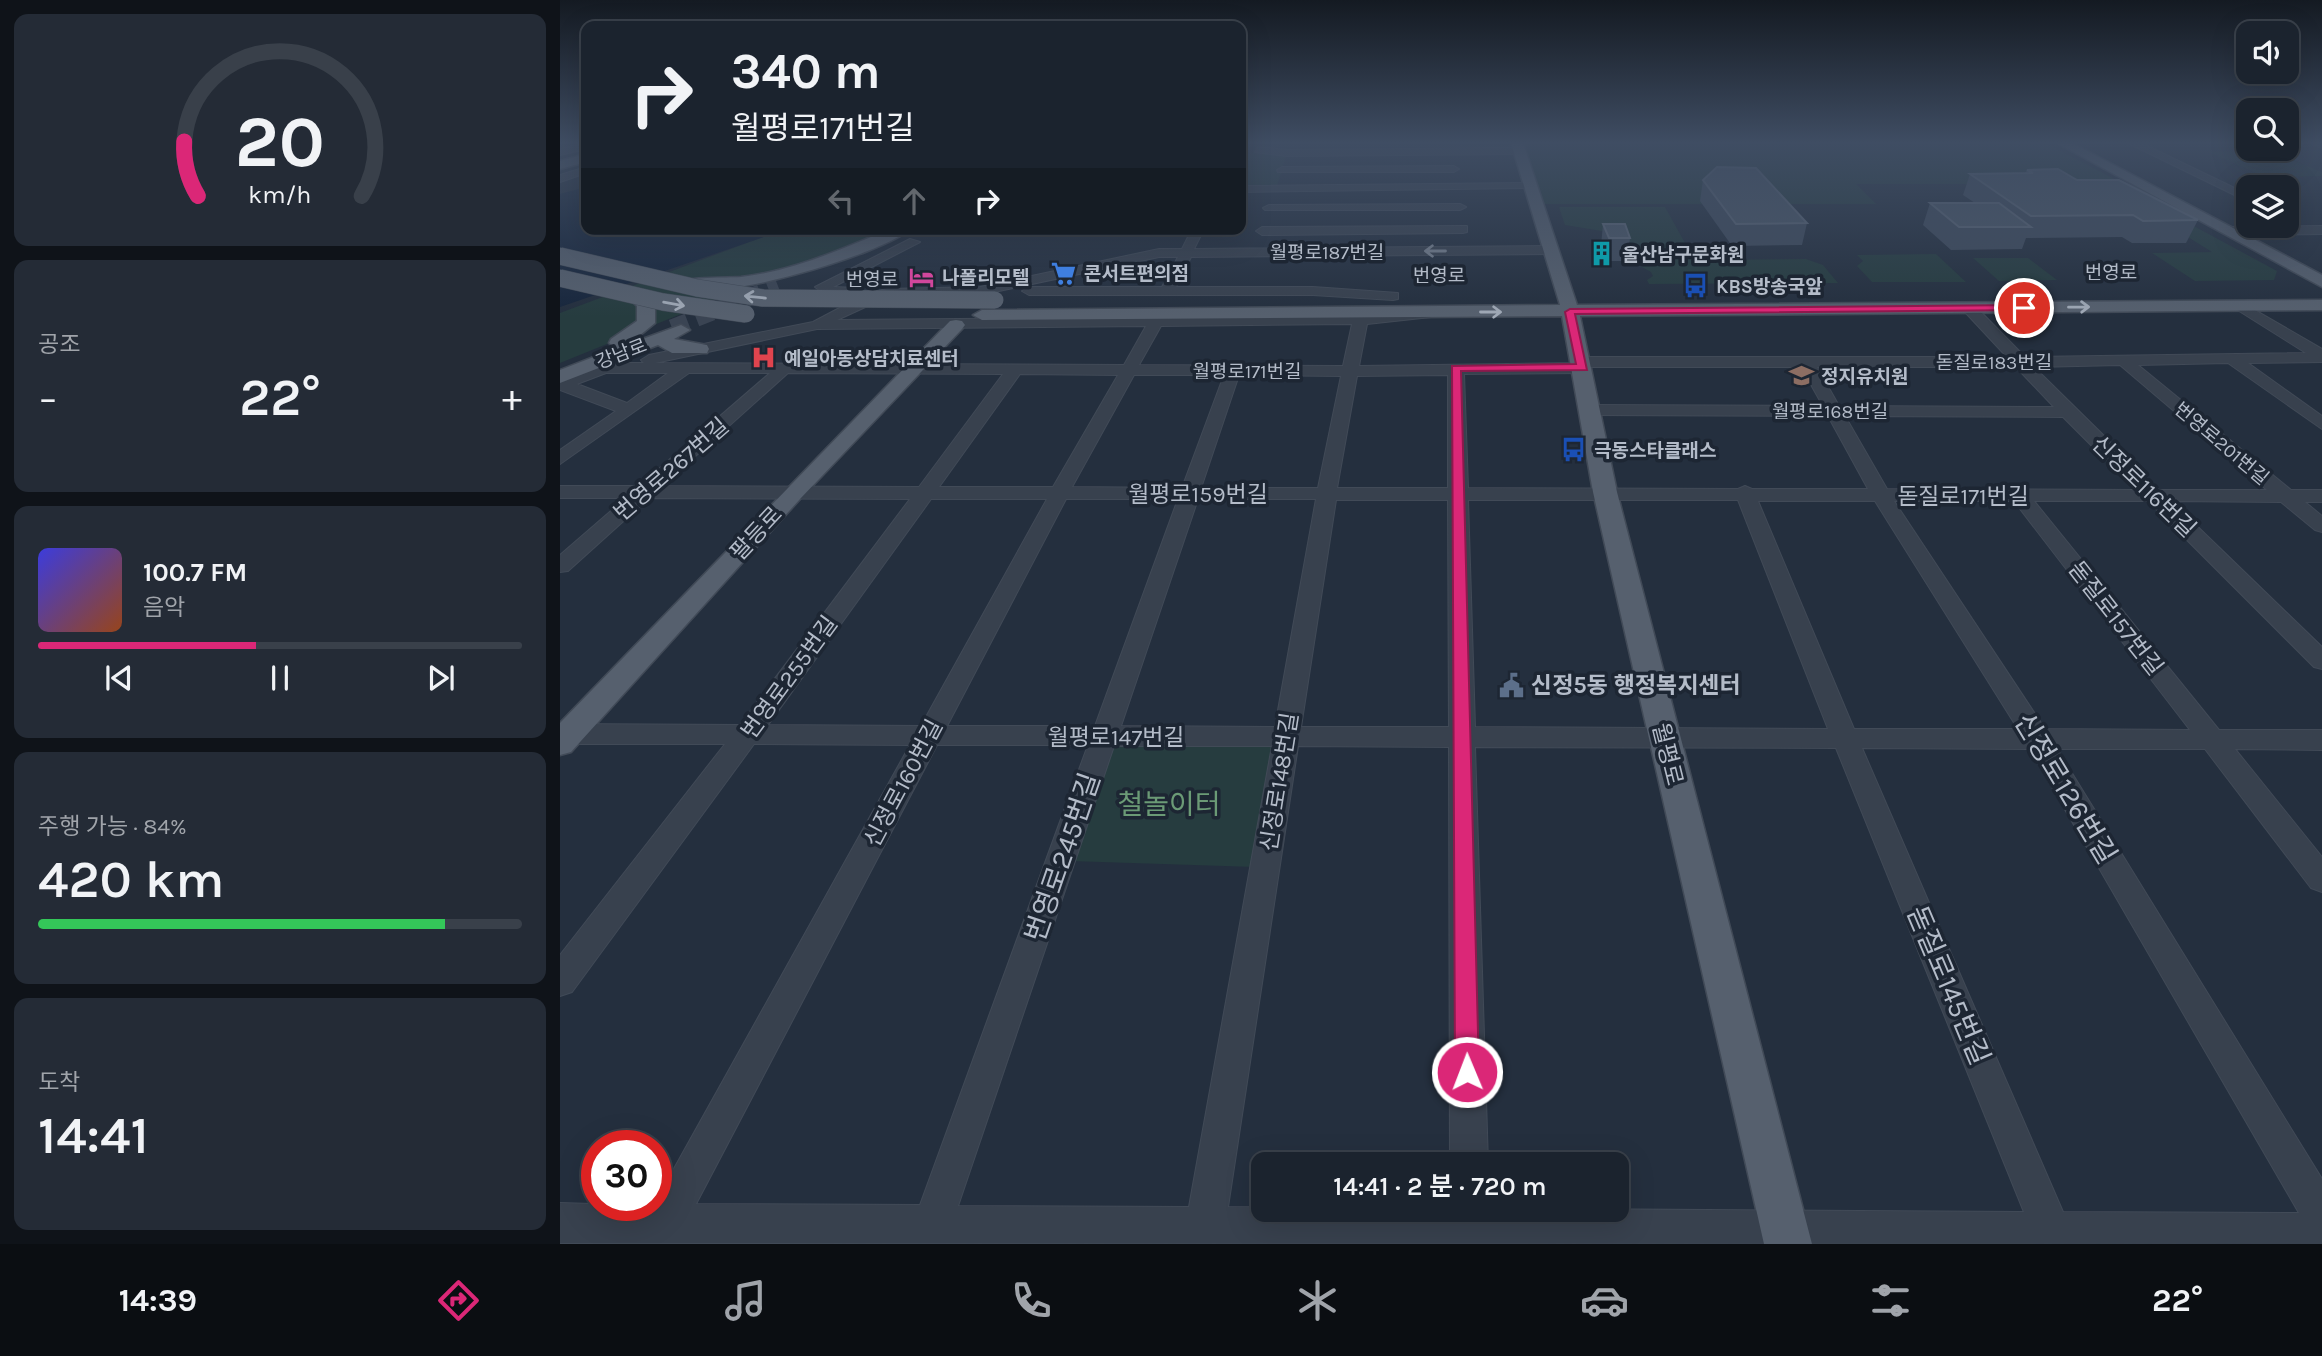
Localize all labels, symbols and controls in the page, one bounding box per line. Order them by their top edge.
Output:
map controls [2236,21,2299,238]
button: sound [2236,21,2299,84]
text: 340 m [731,43,881,100]
icon: right [616,49,707,140]
button: search [2236,98,2299,161]
text: 20 [235,99,325,184]
text: 월평로171번길 [731,110,914,147]
button: layers [2236,175,2299,238]
text: km/h [248,180,312,209]
icon: left [822,182,860,220]
icon: ahead [895,182,933,220]
icon: right [968,182,1006,220]
building icon: 울산남구문화원 [1588,240,1616,268]
street label: 월평로187번길 [1270,242,1384,264]
one-way arrow [1424,244,1447,258]
place label: 울산남구문화원 [1622,244,1744,266]
supermarket icon: 콘서트편의점 [1050,259,1078,287]
street label: 번영로 [2085,262,2137,284]
hotel icon: 나폴리모텔 [908,263,936,291]
place label: 콘서트편의점 [1084,263,1189,285]
street label: 번영로 [1413,265,1465,287]
place label: 나폴리모텔 [942,267,1029,289]
street label: 번영로 [846,269,898,291]
bus stop icon: KBS방송국앞 [1682,272,1710,300]
place label: KBS방송국앞 [1716,276,1823,298]
pin [1994,278,2054,338]
icon: arrive [2005,289,2043,327]
one-way arrow [744,291,767,304]
one-way arrow [662,298,685,312]
one-way arrow [2067,301,2090,314]
one-way arrow [1479,305,1502,319]
text: 공조 [38,331,80,358]
street label: 강남로 [593,334,650,374]
hospital icon: 예일아동상담치료센터 [750,344,778,372]
place label: 예일아동상담치료센터 [784,348,959,370]
street label: 돋질로183번길 [1936,352,2052,374]
street label: 월평로171번길 [1193,361,1301,383]
school or university icon: 정지유치원 [1787,362,1815,390]
place label: 정지유치원 [1821,366,1908,388]
text: 22° [239,367,321,428]
text: − [38,376,58,421]
text: + [502,376,522,421]
street label: 번영로201번길 [2170,398,2273,489]
street label: 월평로168번길 [1772,401,1888,423]
street label: 번영로267번길 [608,412,734,527]
street label: 신정로116번길 [2086,430,2201,543]
bus stop icon: 극동스타클래스 [1560,436,1588,464]
place label: 극동스타클래스 [1594,440,1716,462]
street label: 월평로159번길 [1128,481,1268,508]
street label: 돋질로171번길 [1897,483,2029,510]
street label: 팔등로 [725,501,788,566]
street label: 돋질로157번길 [2063,556,2168,681]
text: 100.7 FM [143,557,247,588]
text: 음악 [143,594,185,621]
street label: 번영로255번길 [736,611,843,744]
icon: previous [100,659,138,697]
icon: pause [261,659,299,697]
icon: next [422,659,460,697]
public building icon: 신정5동 행정복지센터 [1497,671,1525,699]
place label: 신정5동 행정복지센터 [1531,672,1741,699]
street label: 신정로126번길 [2008,707,2124,870]
street label: 신정로148번길 [1255,711,1304,854]
street label: 신정로160번길 [859,715,948,851]
street label: 월평로 [1647,720,1688,788]
street label: 월평로147번길 [1047,724,1185,751]
street label: 번영로245번길 [1018,768,1107,946]
park label: 철놀이터 [1117,788,1221,821]
text: 주행 가능 · 84% [38,813,187,840]
text: 420 km [38,849,224,910]
street label: 돋질로145번길 [1900,901,1997,1070]
position arrow [1430,1035,1504,1109]
text: 도착 [38,1069,80,1096]
text: 14:41 [38,1105,149,1166]
speed limit sign: 30 [581,1130,672,1221]
text: 14:41 · 2 분 · 720 m [1333,1171,1547,1202]
icon: directions [434,1276,483,1325]
icon: music [721,1276,770,1325]
icon: phone [1007,1276,1056,1325]
icon: climate [1293,1276,1342,1325]
icon: car [1580,1276,1629,1325]
icon: filters [1866,1276,1915,1325]
text: 14:39 [119,1282,197,1319]
text: 22° [2152,1282,2203,1319]

